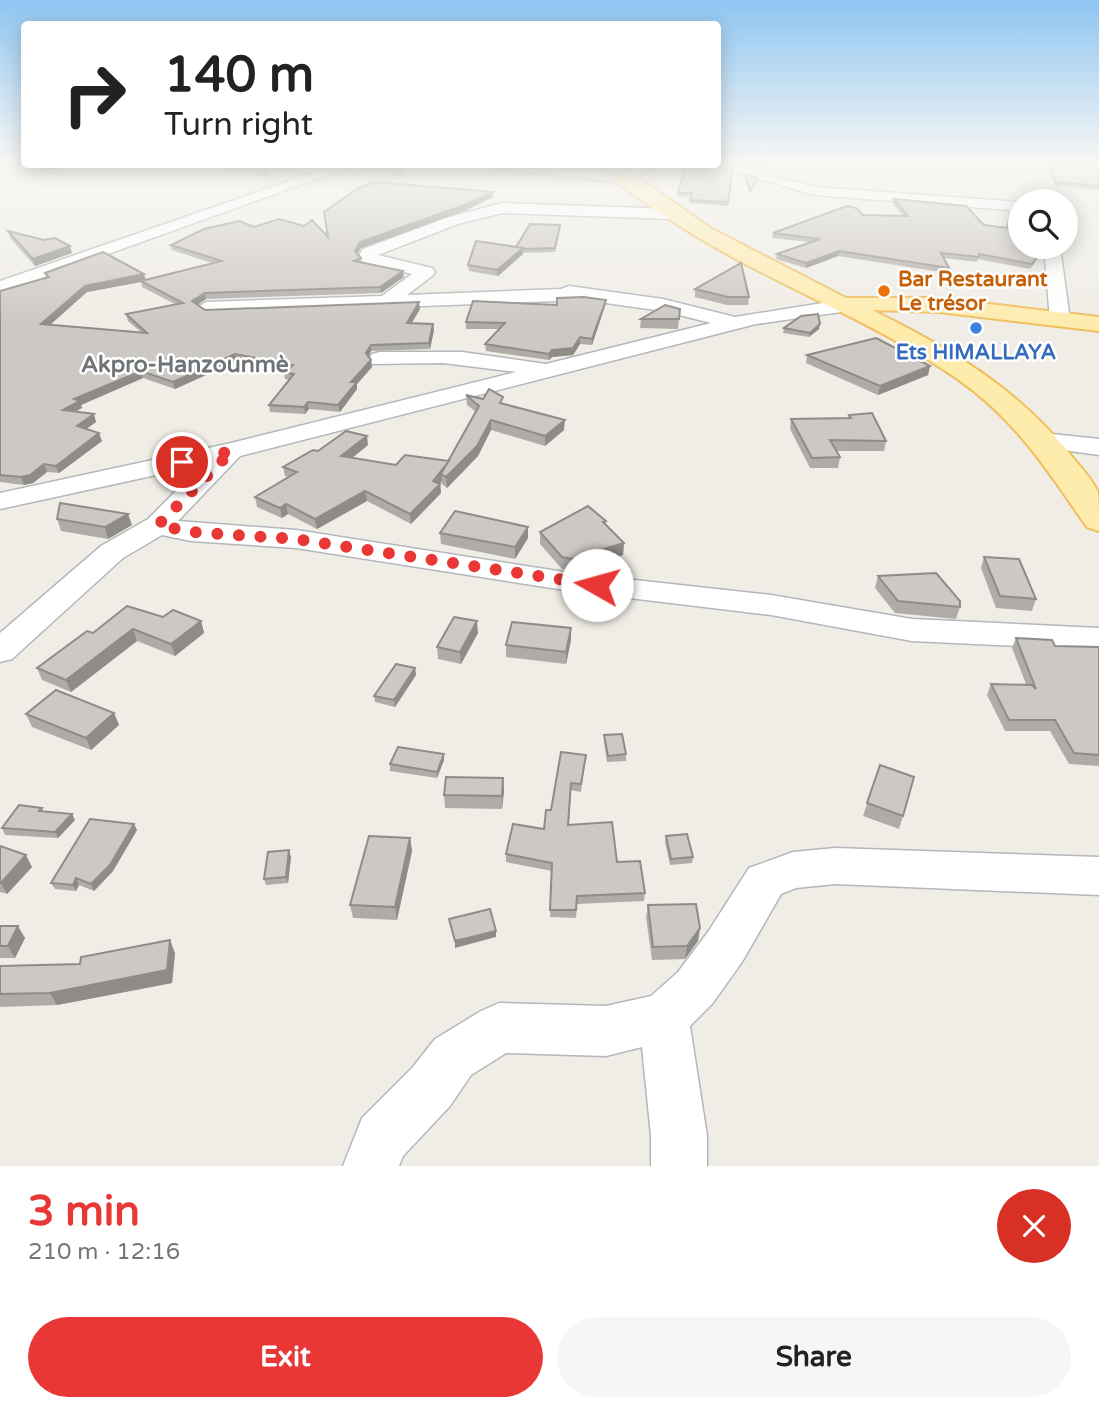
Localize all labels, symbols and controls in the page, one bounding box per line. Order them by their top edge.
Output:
text: 140 m [164,46,314,105]
icon: right [49,49,140,140]
text: Turn right [164,106,313,144]
map controls [1008,189,1078,259]
button: search [1008,189,1078,259]
place label: Bar Restaurant Le trésor [898,267,1048,316]
marker: Bar Restaurant Le trésor [876,283,892,299]
marker: Ets HIMALLAYA [968,320,984,336]
place label: Ets HIMALLAYA [896,340,1056,365]
district label: Akpro-Hanzounmè [81,351,289,379]
pin [152,432,212,492]
icon: arrive [163,443,201,481]
position arrow [560,548,634,622]
text: 3 min [28,1186,140,1237]
button: close [997,1189,1071,1263]
text: 210 m · 12:16 [28,1238,180,1266]
button: Exit [28,1317,543,1397]
button: Share [557,1317,1071,1397]

